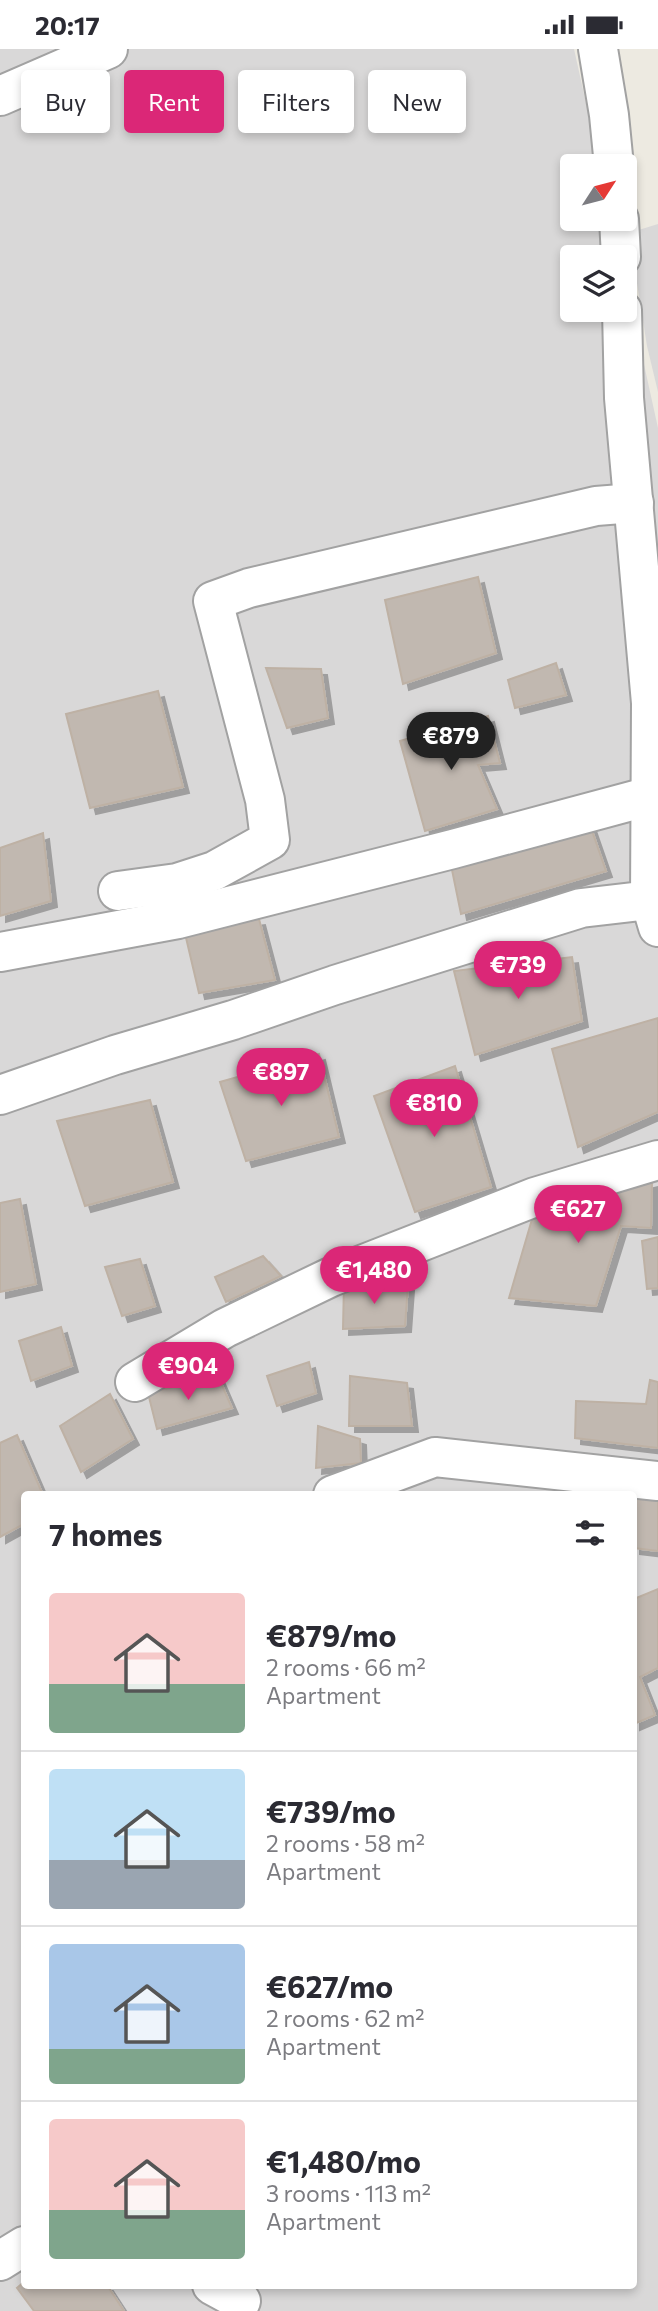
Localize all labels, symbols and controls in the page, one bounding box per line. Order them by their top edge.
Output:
text: 20:17 [35,9,100,40]
chip: Buy [21,70,110,133]
chip: Rent [124,70,224,133]
chip: Filters [238,70,354,133]
chip: New [368,70,466,133]
north arrow [560,154,637,231]
map controls [560,154,637,322]
button: layers [560,245,637,322]
pin: €879 [410,713,492,772]
text: €879 [423,721,479,749]
pin: €739 [477,941,559,1001]
text: €739 [490,950,546,978]
pin: €897 [240,1049,322,1108]
text: €897 [252,1057,310,1085]
pin: €810 [393,1079,475,1139]
text: €810 [406,1088,462,1116]
pin: €627 [537,1185,619,1245]
text: €627 [550,1194,606,1222]
pin: €1,480 [317,1247,431,1306]
text: €1,480 [336,1255,412,1283]
pin: €904 [147,1343,229,1402]
text: €904 [158,1351,218,1379]
icon: filters [571,1514,609,1552]
text: 7 homes [49,1515,162,1552]
text: €879/mo [266,1616,396,1653]
icon: home [105,1621,189,1705]
text: 2 rooms · 66 m² [266,1653,426,1681]
text: Apartment [266,1681,381,1709]
text: €739/mo [266,1792,396,1829]
icon: home [105,1797,189,1881]
text: 2 rooms · 58 m² [266,1829,425,1857]
text: Apartment [266,1857,381,1885]
text: €627/mo [266,1967,393,2004]
icon: home [105,1972,189,2056]
text: 2 rooms · 62 m² [266,2004,425,2032]
text: Apartment [266,2032,381,2060]
text: €1,480/mo [266,2142,421,2179]
icon: home [105,2147,189,2231]
text: 3 rooms · 113 m² [266,2179,431,2207]
text: Apartment [266,2207,381,2235]

